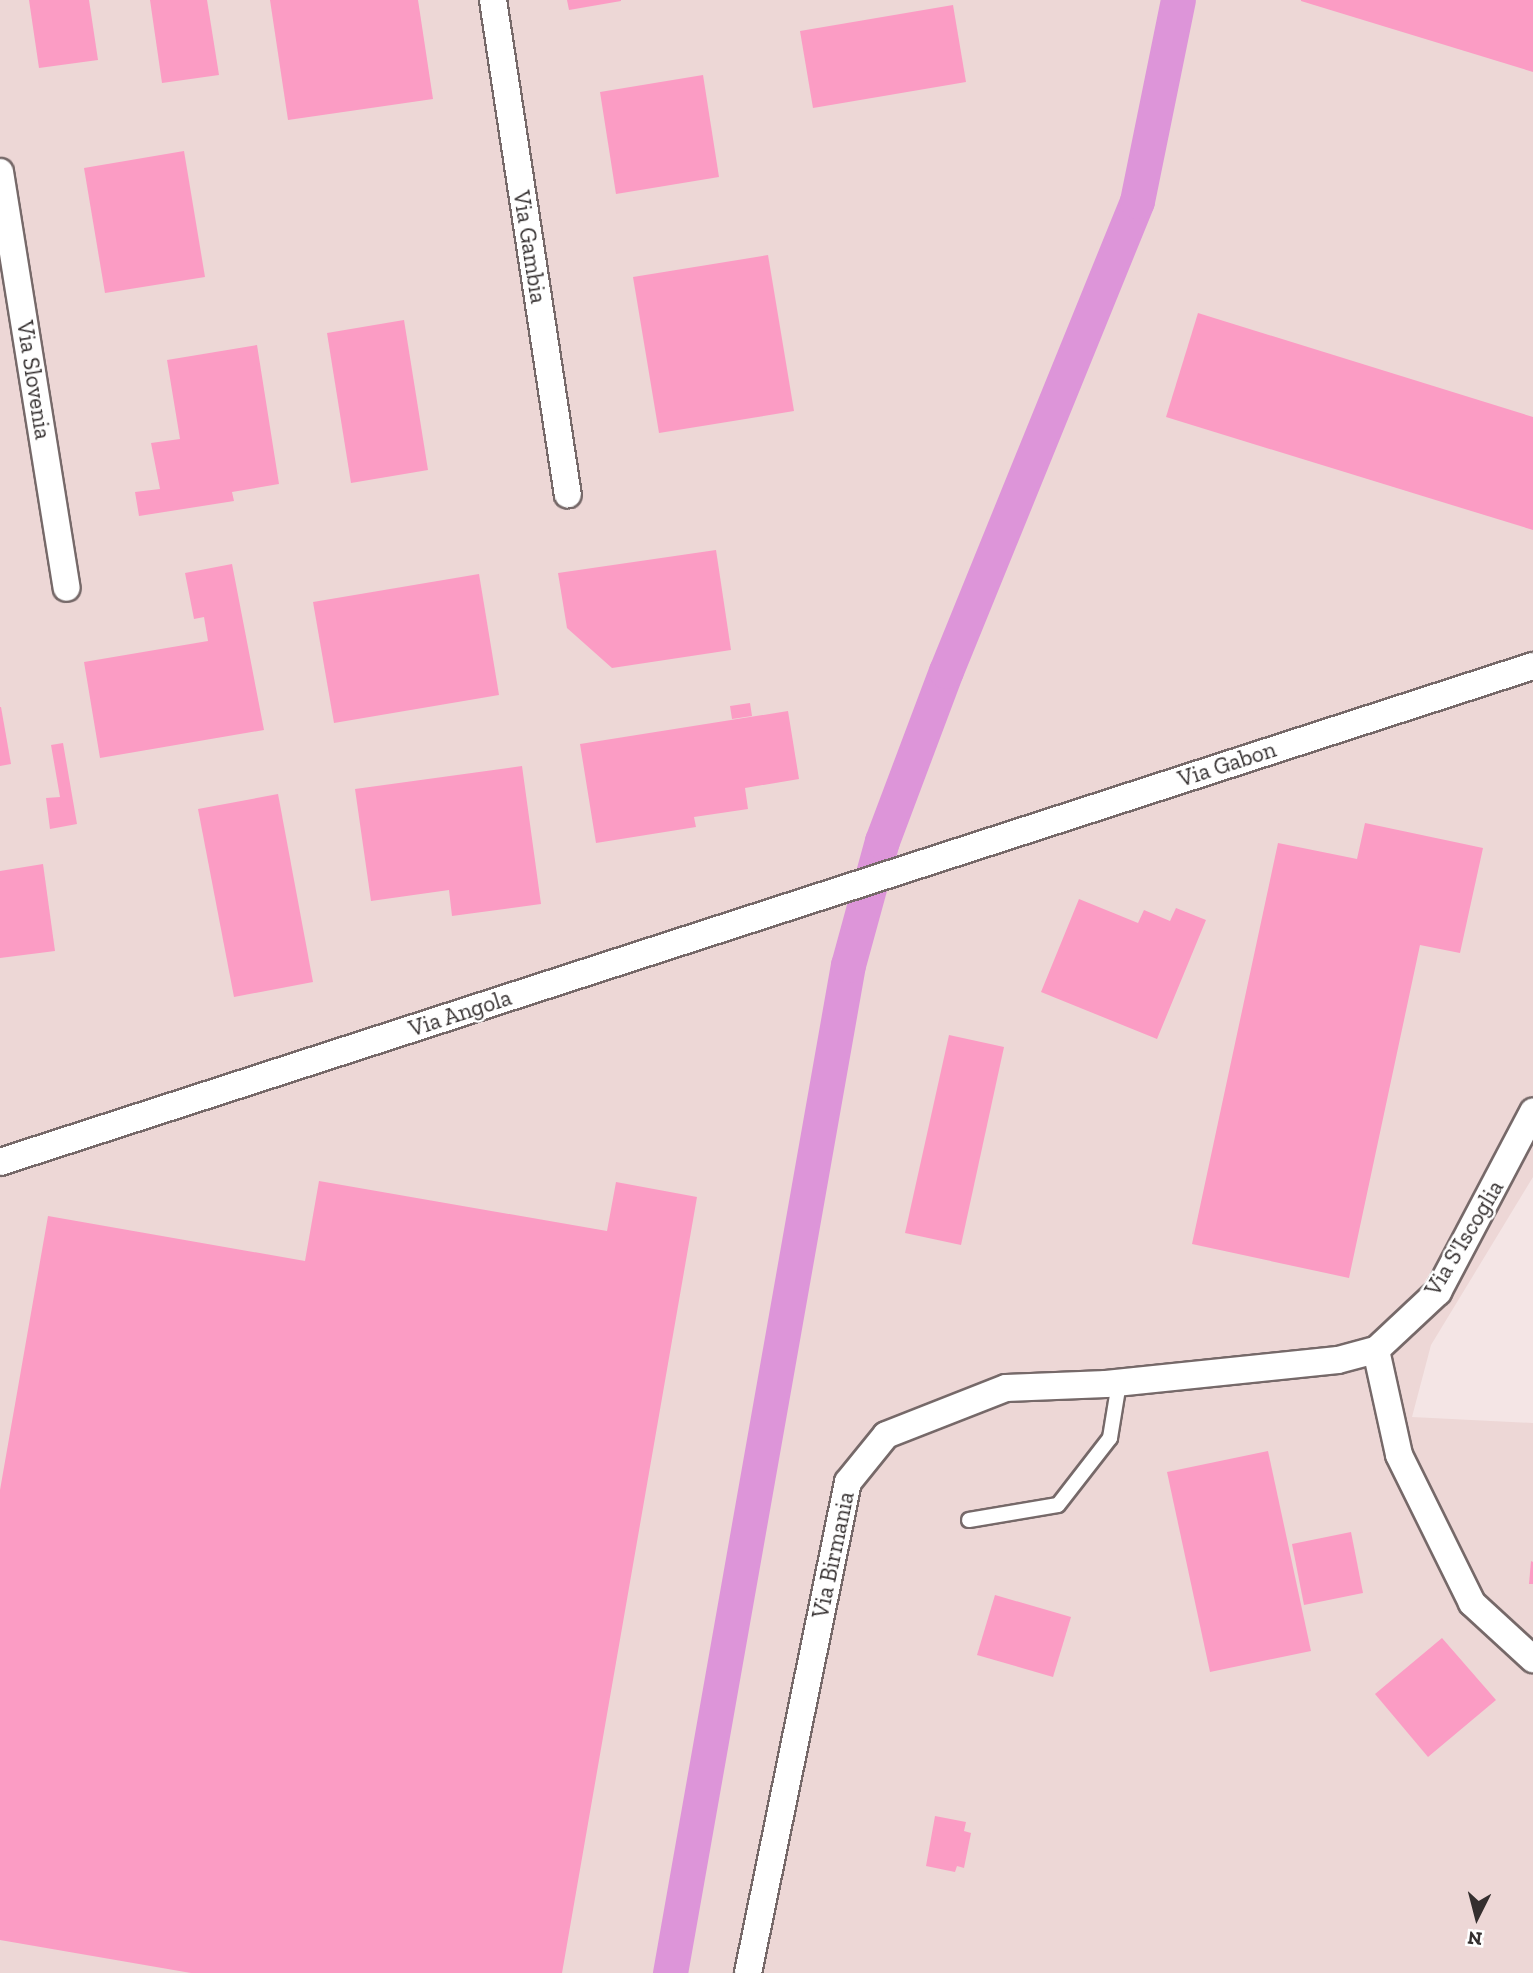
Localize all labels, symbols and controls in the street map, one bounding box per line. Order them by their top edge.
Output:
street label: Via Gambia [507,189,553,305]
street label: Via Slovenia [11,319,57,441]
street label: Via Gabon [1174,735,1280,793]
street label: Via Angola [405,983,515,1043]
street label: Via S'Iscoglia [1419,1175,1509,1301]
street label: Via Birmania [806,1489,860,1621]
north arrow [1442,1882,1512,1952]
text: N [1466,1926,1483,1951]

